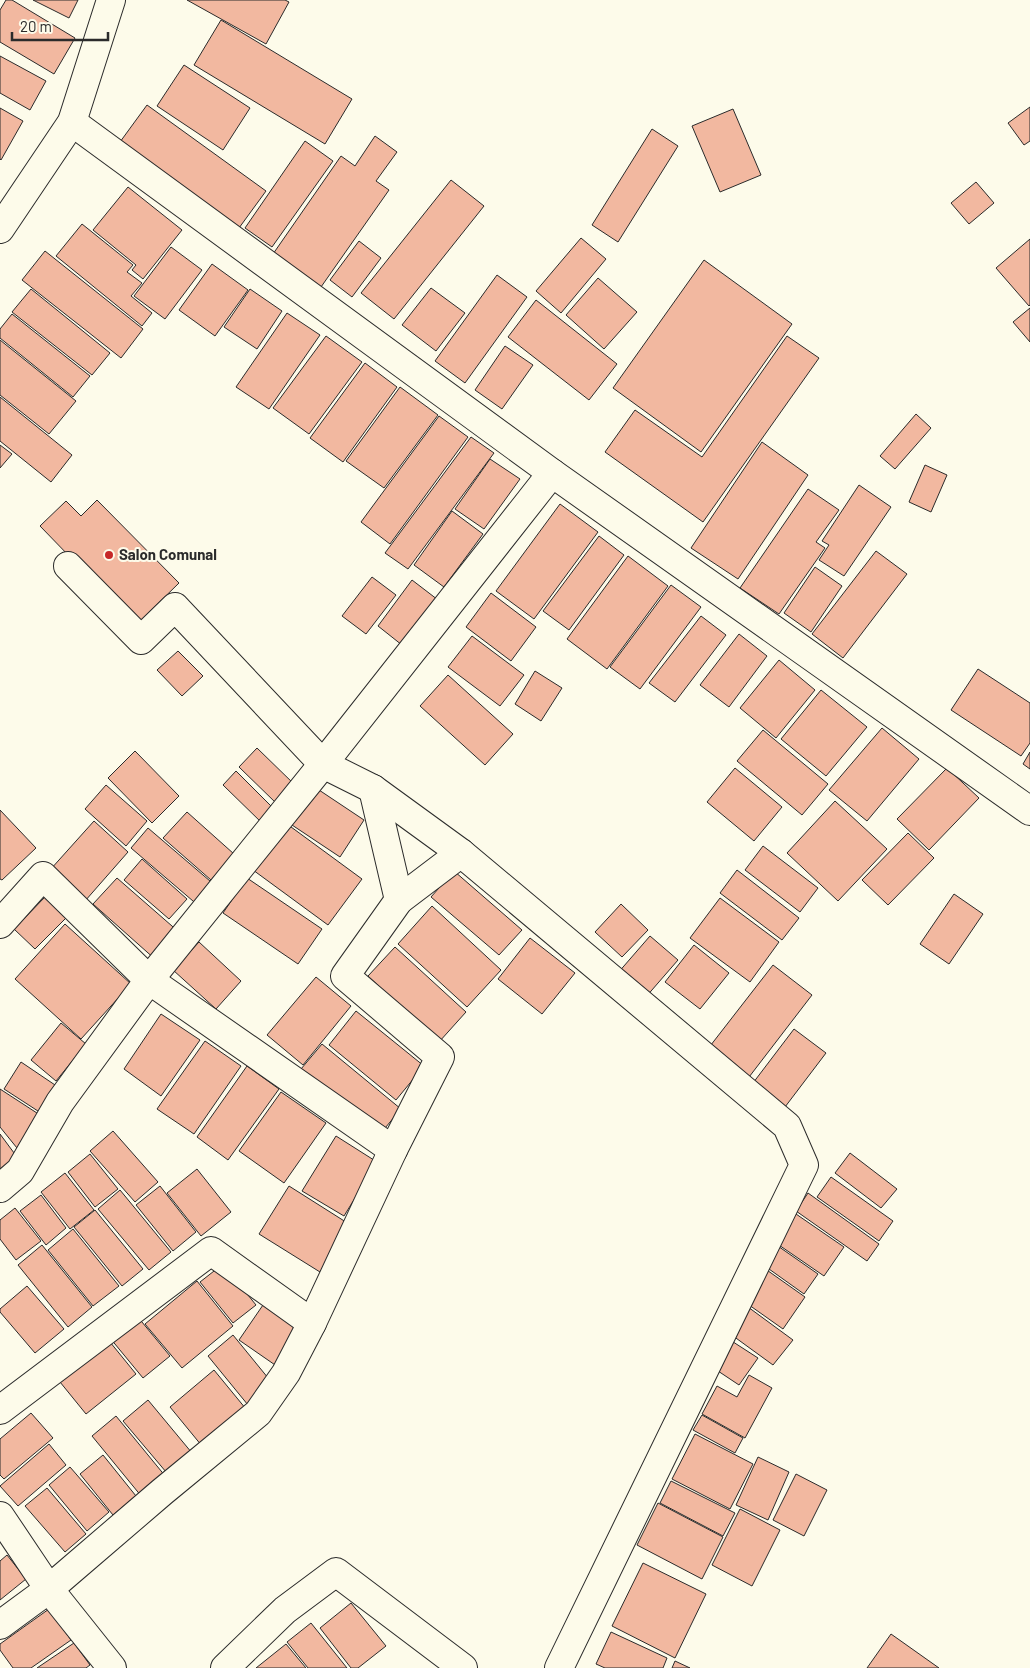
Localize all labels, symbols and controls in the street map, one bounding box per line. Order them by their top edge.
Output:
scale bar [12,10,109,42]
text: 20 m [20,17,52,35]
place label: Salon Comunal [119,545,217,563]
marker: Salon Comunal [103,549,115,561]

